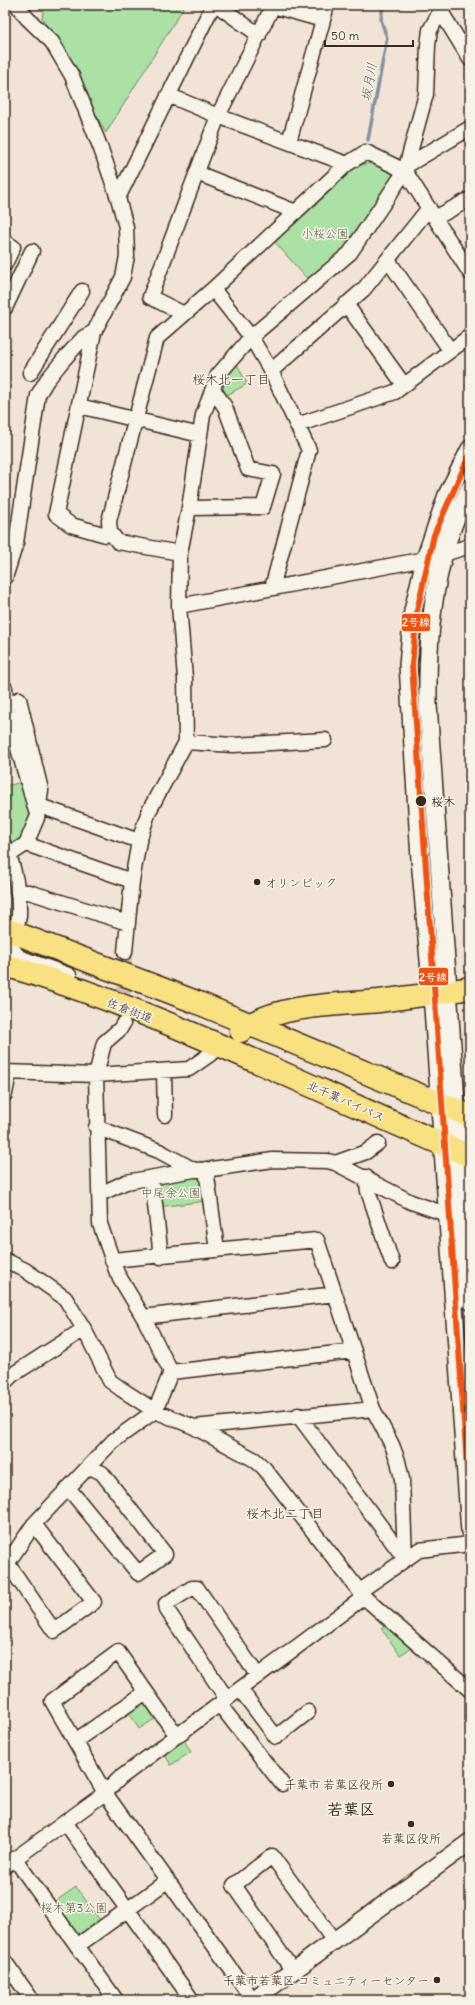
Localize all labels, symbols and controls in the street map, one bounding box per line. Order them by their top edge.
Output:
scale bar [325,22,413,48]
text: 50 m [331,28,360,43]
water label: 坂月川 [357,61,381,103]
park label: 小桜公園 [301,226,349,241]
district label: 桜木北一丁目 [192,371,270,388]
line badge: 2号線 [401,613,431,632]
text: 2号線 [402,615,430,629]
marker: 桜木 [414,794,428,808]
place label: 桜木 [431,794,455,809]
place label: オリンピック [265,875,337,890]
marker: オリンピック [252,877,262,887]
line badge: 2号線 [418,967,449,986]
text: 2号線 [419,970,447,984]
street label: 佐倉街道 [105,994,155,1026]
street label: 北千葉バイパス [305,1077,387,1125]
park label: 中尾余公園 [141,1185,201,1200]
district label: 桜木北二丁目 [246,1505,324,1522]
place label: 千葉市 若葉区役所 [284,1777,383,1792]
marker: 千葉市 若葉区役所 [386,1779,396,1789]
district label: 若葉区 [327,1799,375,1819]
marker: 若葉区役所 [406,1819,416,1829]
place label: 若葉区役所 [381,1831,441,1846]
park label: 桜木第3公園 [41,1900,107,1915]
place label: 千葉市若葉区 コミュニティーセンター [223,1973,429,1988]
marker: 千葉市若葉区 コミュニティーセンター [432,1975,442,1985]

